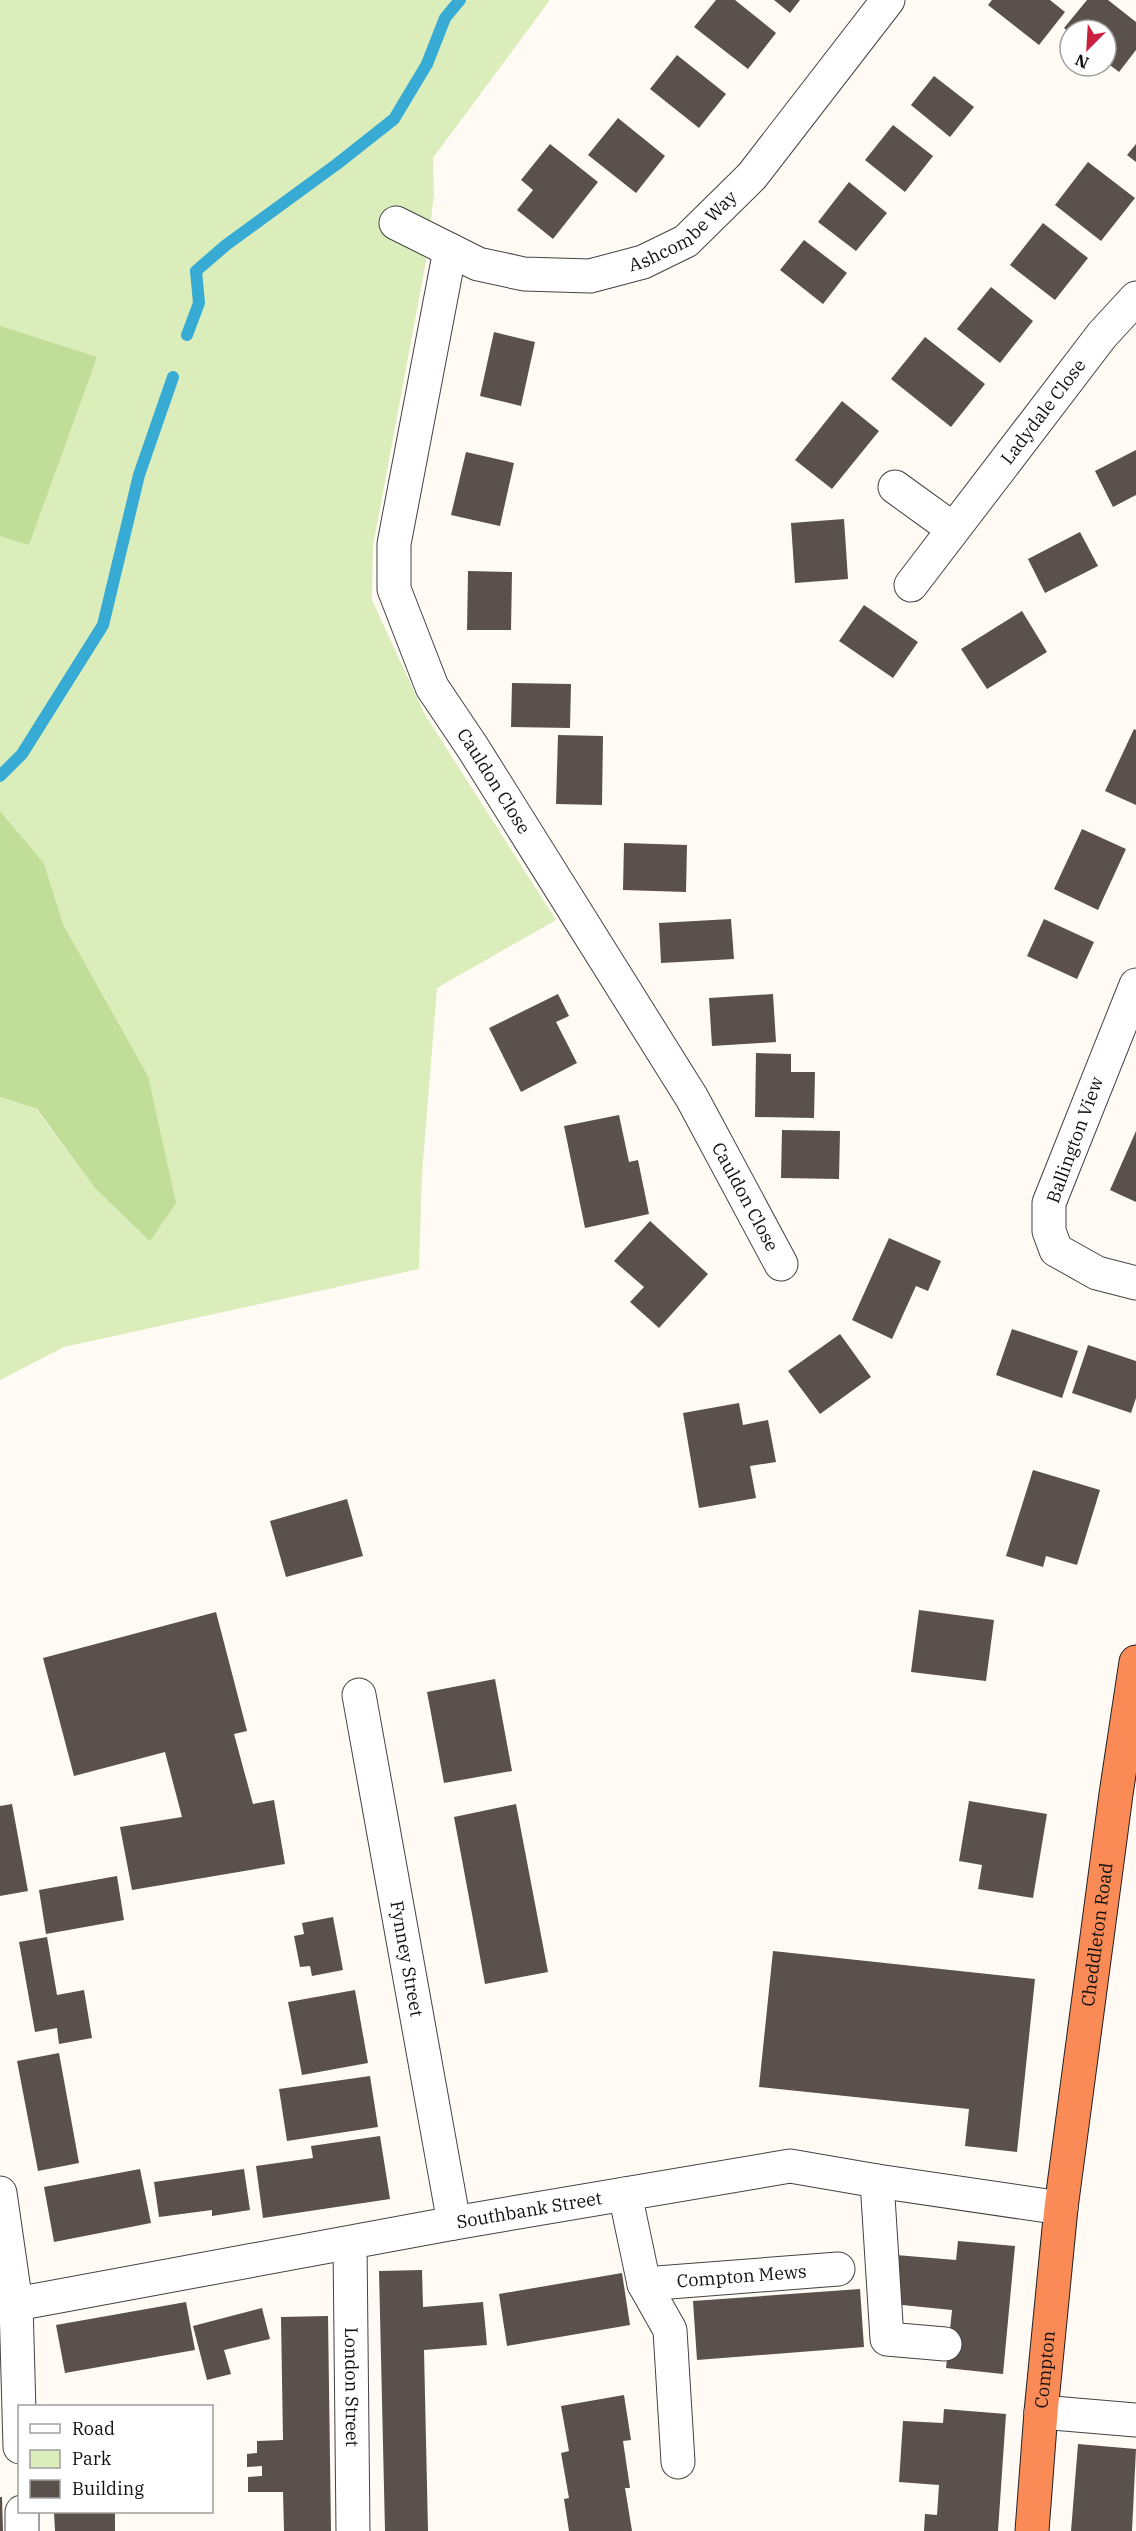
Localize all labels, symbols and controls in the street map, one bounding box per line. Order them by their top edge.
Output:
north arrow [1058,18,1118,78]
text: N [1072,50,1092,73]
street label: Ashcombe Way [626,185,742,276]
street label: Ladydale Close [995,354,1091,469]
street label: Cauldon Close [452,724,536,838]
street label: Ballington View [1041,1074,1108,1206]
street label: Cauldon Close [707,1138,784,1255]
street label: Cheddleton Road [1076,1861,1118,2008]
street label: Fynney Street [385,1899,429,2019]
street label: Southbank Street [455,2186,604,2233]
street label: Compton Mews [676,2259,807,2292]
street label: London Street [340,2327,364,2447]
street label: Compton [1029,2330,1060,2409]
legend [18,2405,213,2513]
text: Road [72,2417,115,2440]
text: Park [72,2447,112,2470]
text: Building [72,2477,144,2500]

